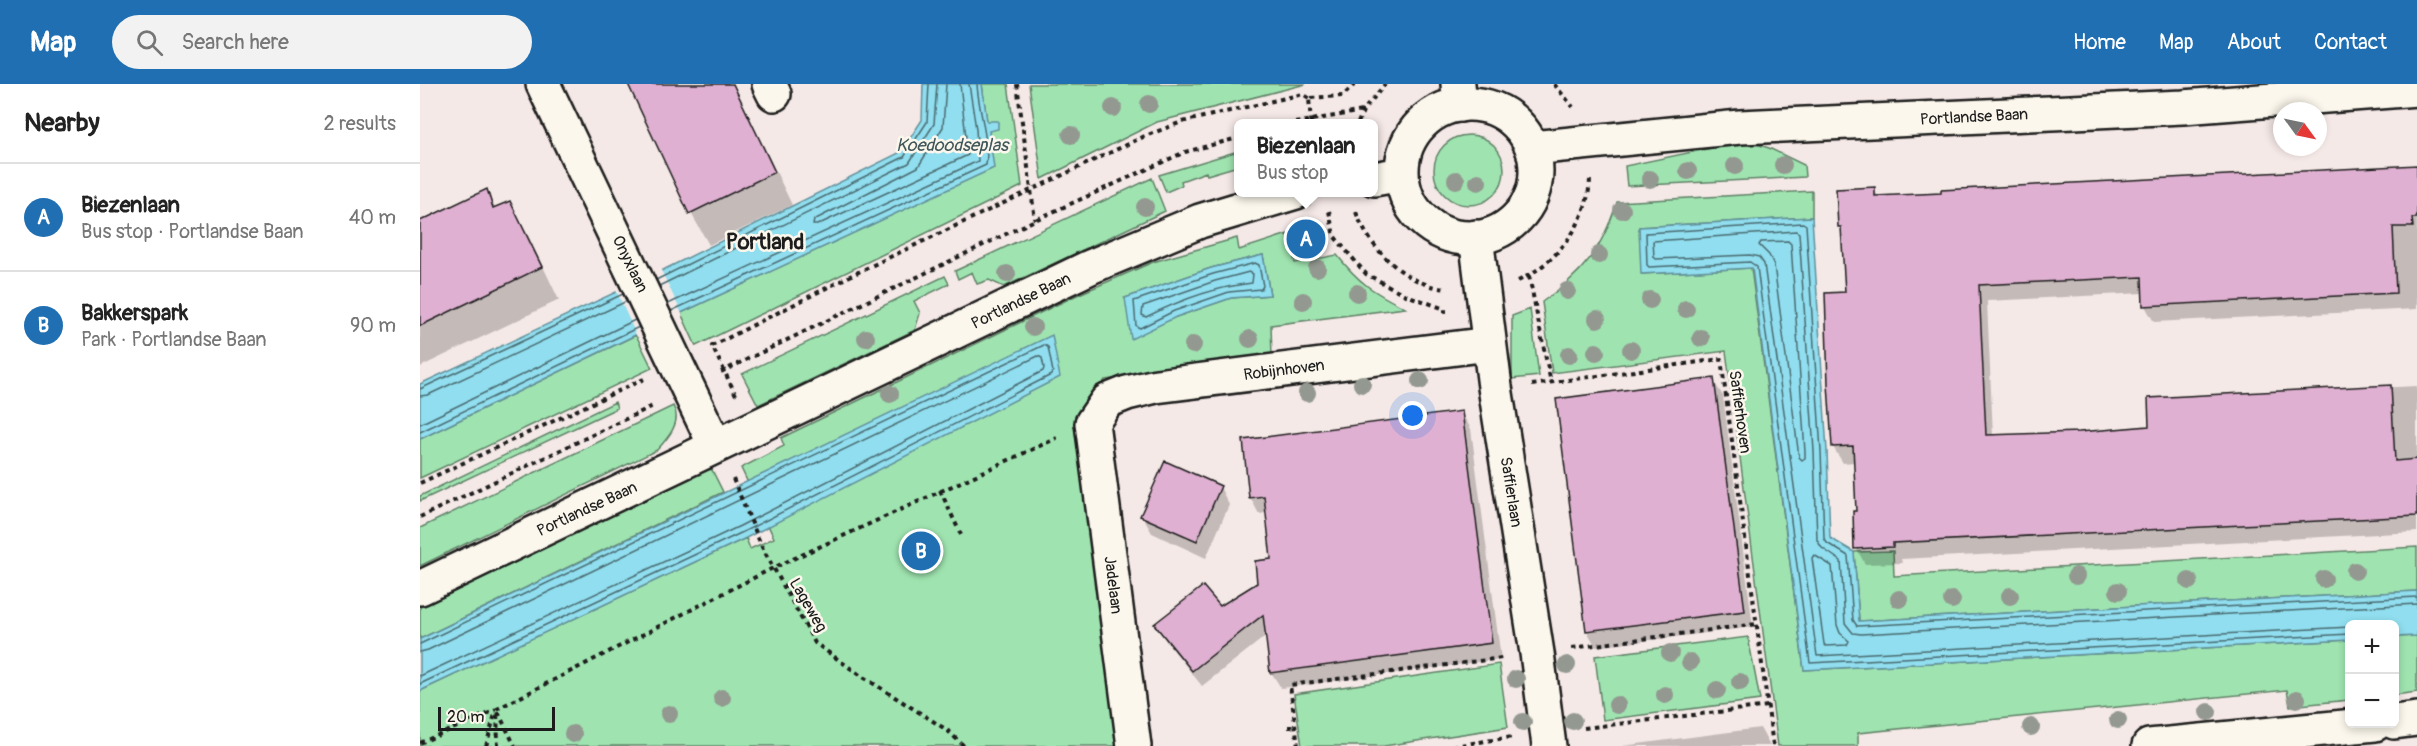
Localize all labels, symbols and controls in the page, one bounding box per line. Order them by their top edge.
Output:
search box [112,15,532,69]
text: Map [30,25,76,60]
icon: search [133,26,166,59]
text: Search here [181,28,289,56]
text: Home [2073,29,2126,56]
text: Map [2159,29,2194,56]
text: About [2227,29,2281,56]
text: Contact [2314,29,2387,56]
north arrow [2273,102,2327,156]
street label: Portlandse Baan [1919,104,2029,130]
text: Nearby [24,107,100,139]
text: 2 results [324,111,396,136]
popup [1234,119,1378,197]
text: Biezenlaan [1256,132,1356,160]
water label: Koedoodseplas [896,134,1010,157]
text: Bus stop [1256,160,1329,185]
text: Biezenlaan [81,191,180,219]
text: A [37,205,50,230]
text: 40 m [349,205,396,230]
pin: A [1286,216,1326,262]
text: Bus stop · Portlandse Baan [81,219,304,244]
district label: Portland [726,228,804,256]
street label: Onyxlaan [608,232,652,296]
street label: Portlandse Baan [968,268,1074,334]
text: Bakkerspark [81,299,188,327]
text: B [38,313,49,338]
text: 90 m [350,313,396,338]
text: Park · Portlandse Baan [81,327,267,352]
street label: Robijnhoven [1242,355,1326,385]
street label: Saffierhoven [1724,369,1756,455]
your location [1398,401,1427,430]
street label: Saffierlaan [1496,455,1526,529]
street label: Portlandse Baan [534,477,640,541]
pin: B [902,528,940,574]
street label: Jadelaan [1100,555,1126,615]
street label: Lageweg [785,574,831,636]
map controls [2345,620,2399,728]
button: + [2345,620,2399,674]
button: − [2345,674,2399,728]
scale bar [438,704,555,732]
text: 20 m [447,707,485,727]

